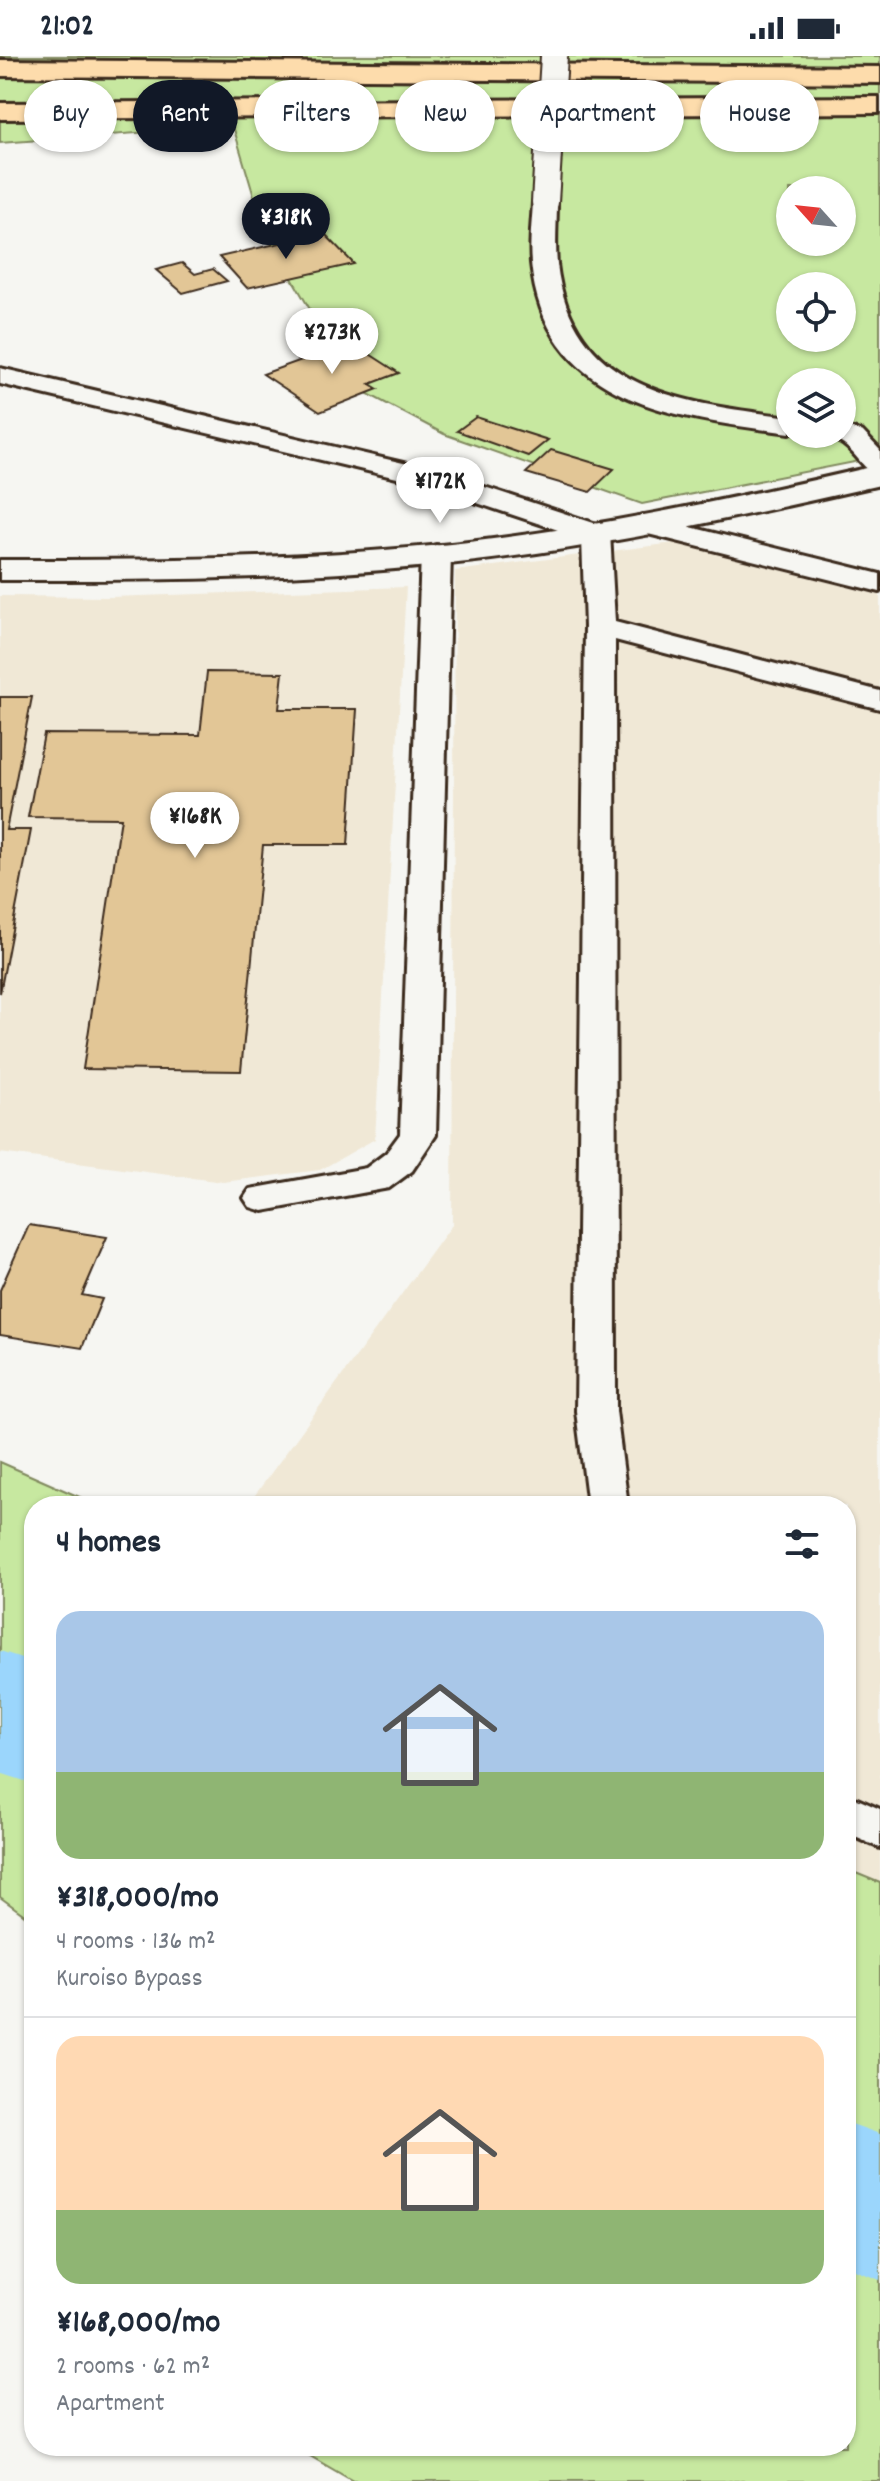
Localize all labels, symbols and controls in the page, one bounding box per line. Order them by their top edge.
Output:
text: 21:02 [40,7,94,50]
chip: Buy [24,80,117,152]
chip: Rent [133,80,238,152]
chip: Filters [254,80,379,152]
chip: New [395,80,495,152]
chip: Apartment [511,80,684,152]
chip: House [700,80,819,152]
north arrow [776,176,856,256]
map controls [776,176,856,448]
pin: ¥318K [230,193,342,261]
text: ¥318K [260,200,312,237]
button: locate [776,272,856,352]
pin: ¥273K [276,308,388,376]
text: ¥273K [303,315,361,352]
button: layers [776,368,856,448]
pin: ¥172K [384,457,496,525]
text: ¥172K [414,464,466,501]
pin: ¥168K [139,792,251,860]
text: ¥168K [168,799,222,836]
text: 4 homes [56,1520,161,1569]
icon: filters [780,1522,824,1566]
icon: home [368,1663,512,1807]
text: ¥318,000/mo [56,1875,219,1924]
text: 4 rooms · 136 m² [56,1924,215,1961]
text: Kuroiso Bypass [56,1961,203,1998]
icon: home [368,2088,512,2232]
text: ¥168,000/mo [56,2300,220,2349]
text: 2 rooms · 62 m² [56,2349,210,2386]
text: Apartment [56,2386,165,2423]

